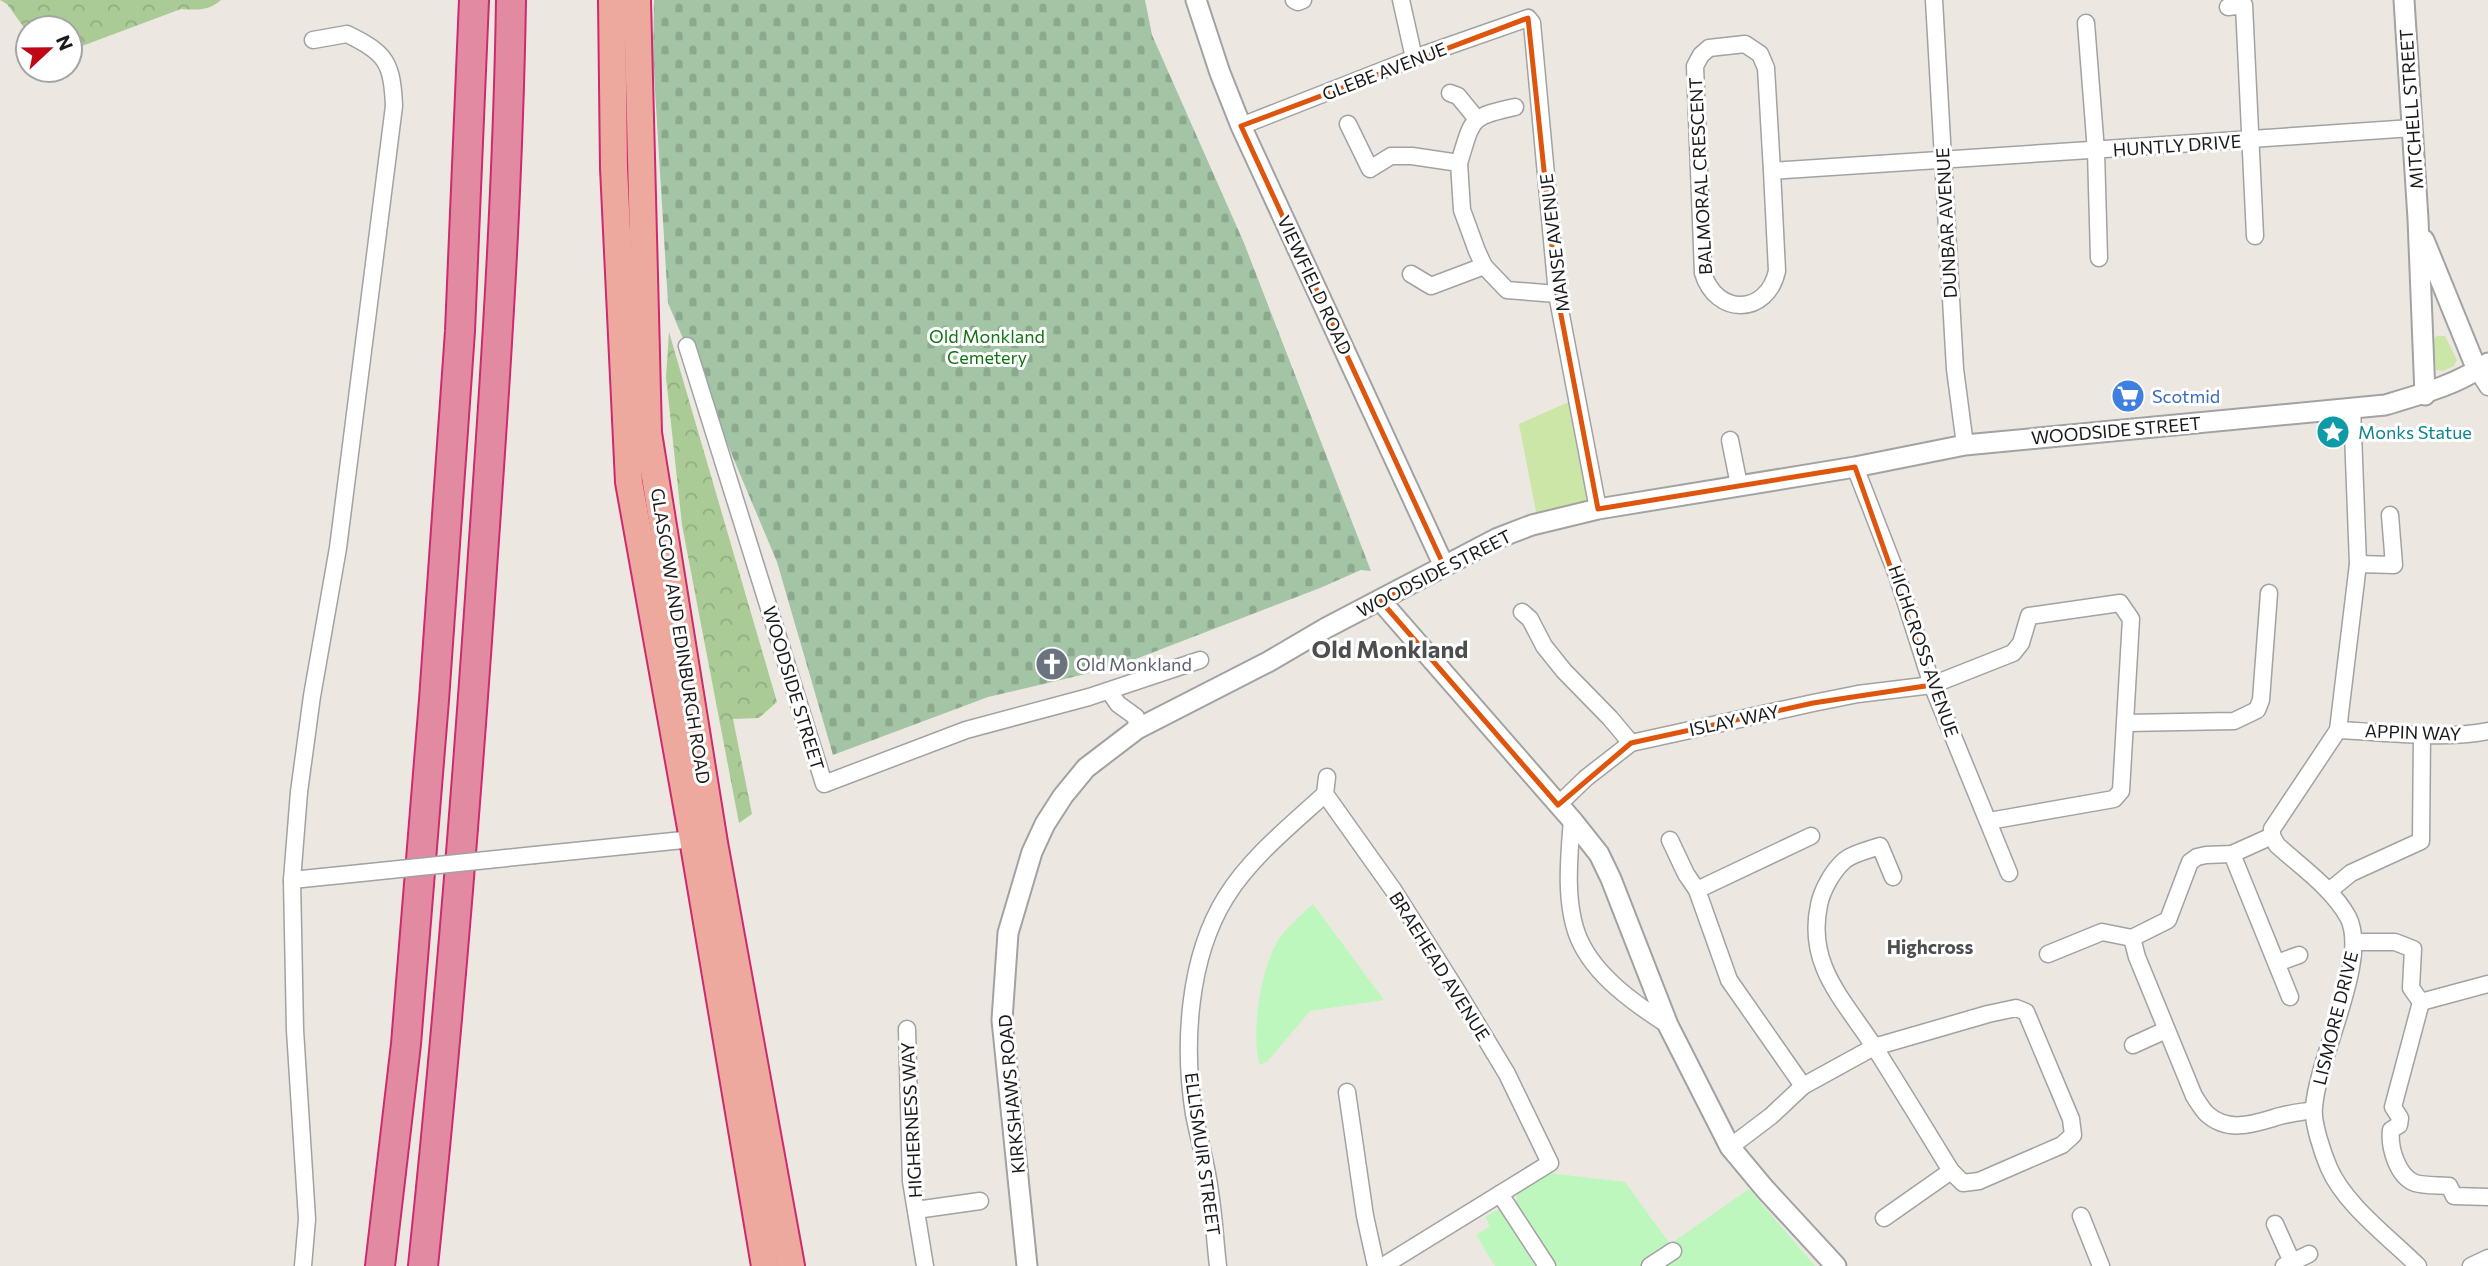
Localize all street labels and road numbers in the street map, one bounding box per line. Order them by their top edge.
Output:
street label: MITCHELL STREET [2394,28,2428,190]
street label: GLEBE AVENUE [1319,37,1449,105]
street label: BALMORAL CRESCENT [1684,77,1716,275]
street label: HUNTLY DRIVE [2112,130,2242,160]
street label: DUNBAR AVENUE [1931,147,1961,299]
street label: MANSE AVENUE [1535,172,1573,314]
street label: VIEWFIELD ROAD [1273,212,1357,358]
street label: WOODSIDE STREET [2030,412,2202,448]
street label: GLASGOW AND EDINBURGH ROAD [647,486,715,786]
street label: WOODSIDE STREET [1353,525,1515,621]
street label: HIGHCROSS AVENUE [1884,562,1964,740]
street label: WOODSIDE STREET [759,603,829,773]
street label: ISLAY WAY [1687,700,1781,740]
street label: APPIN WAY [2364,719,2462,745]
street label: BRAEHEAD AVENUE [1385,887,1495,1045]
street label: LISMORE DRIVE [2308,949,2362,1087]
street label: KIRKSHAWS ROAD [993,1013,1029,1175]
street label: HIGHERNESS WAY [896,1041,926,1199]
street label: ELLISMUIR STREET [1181,1071,1225,1237]

